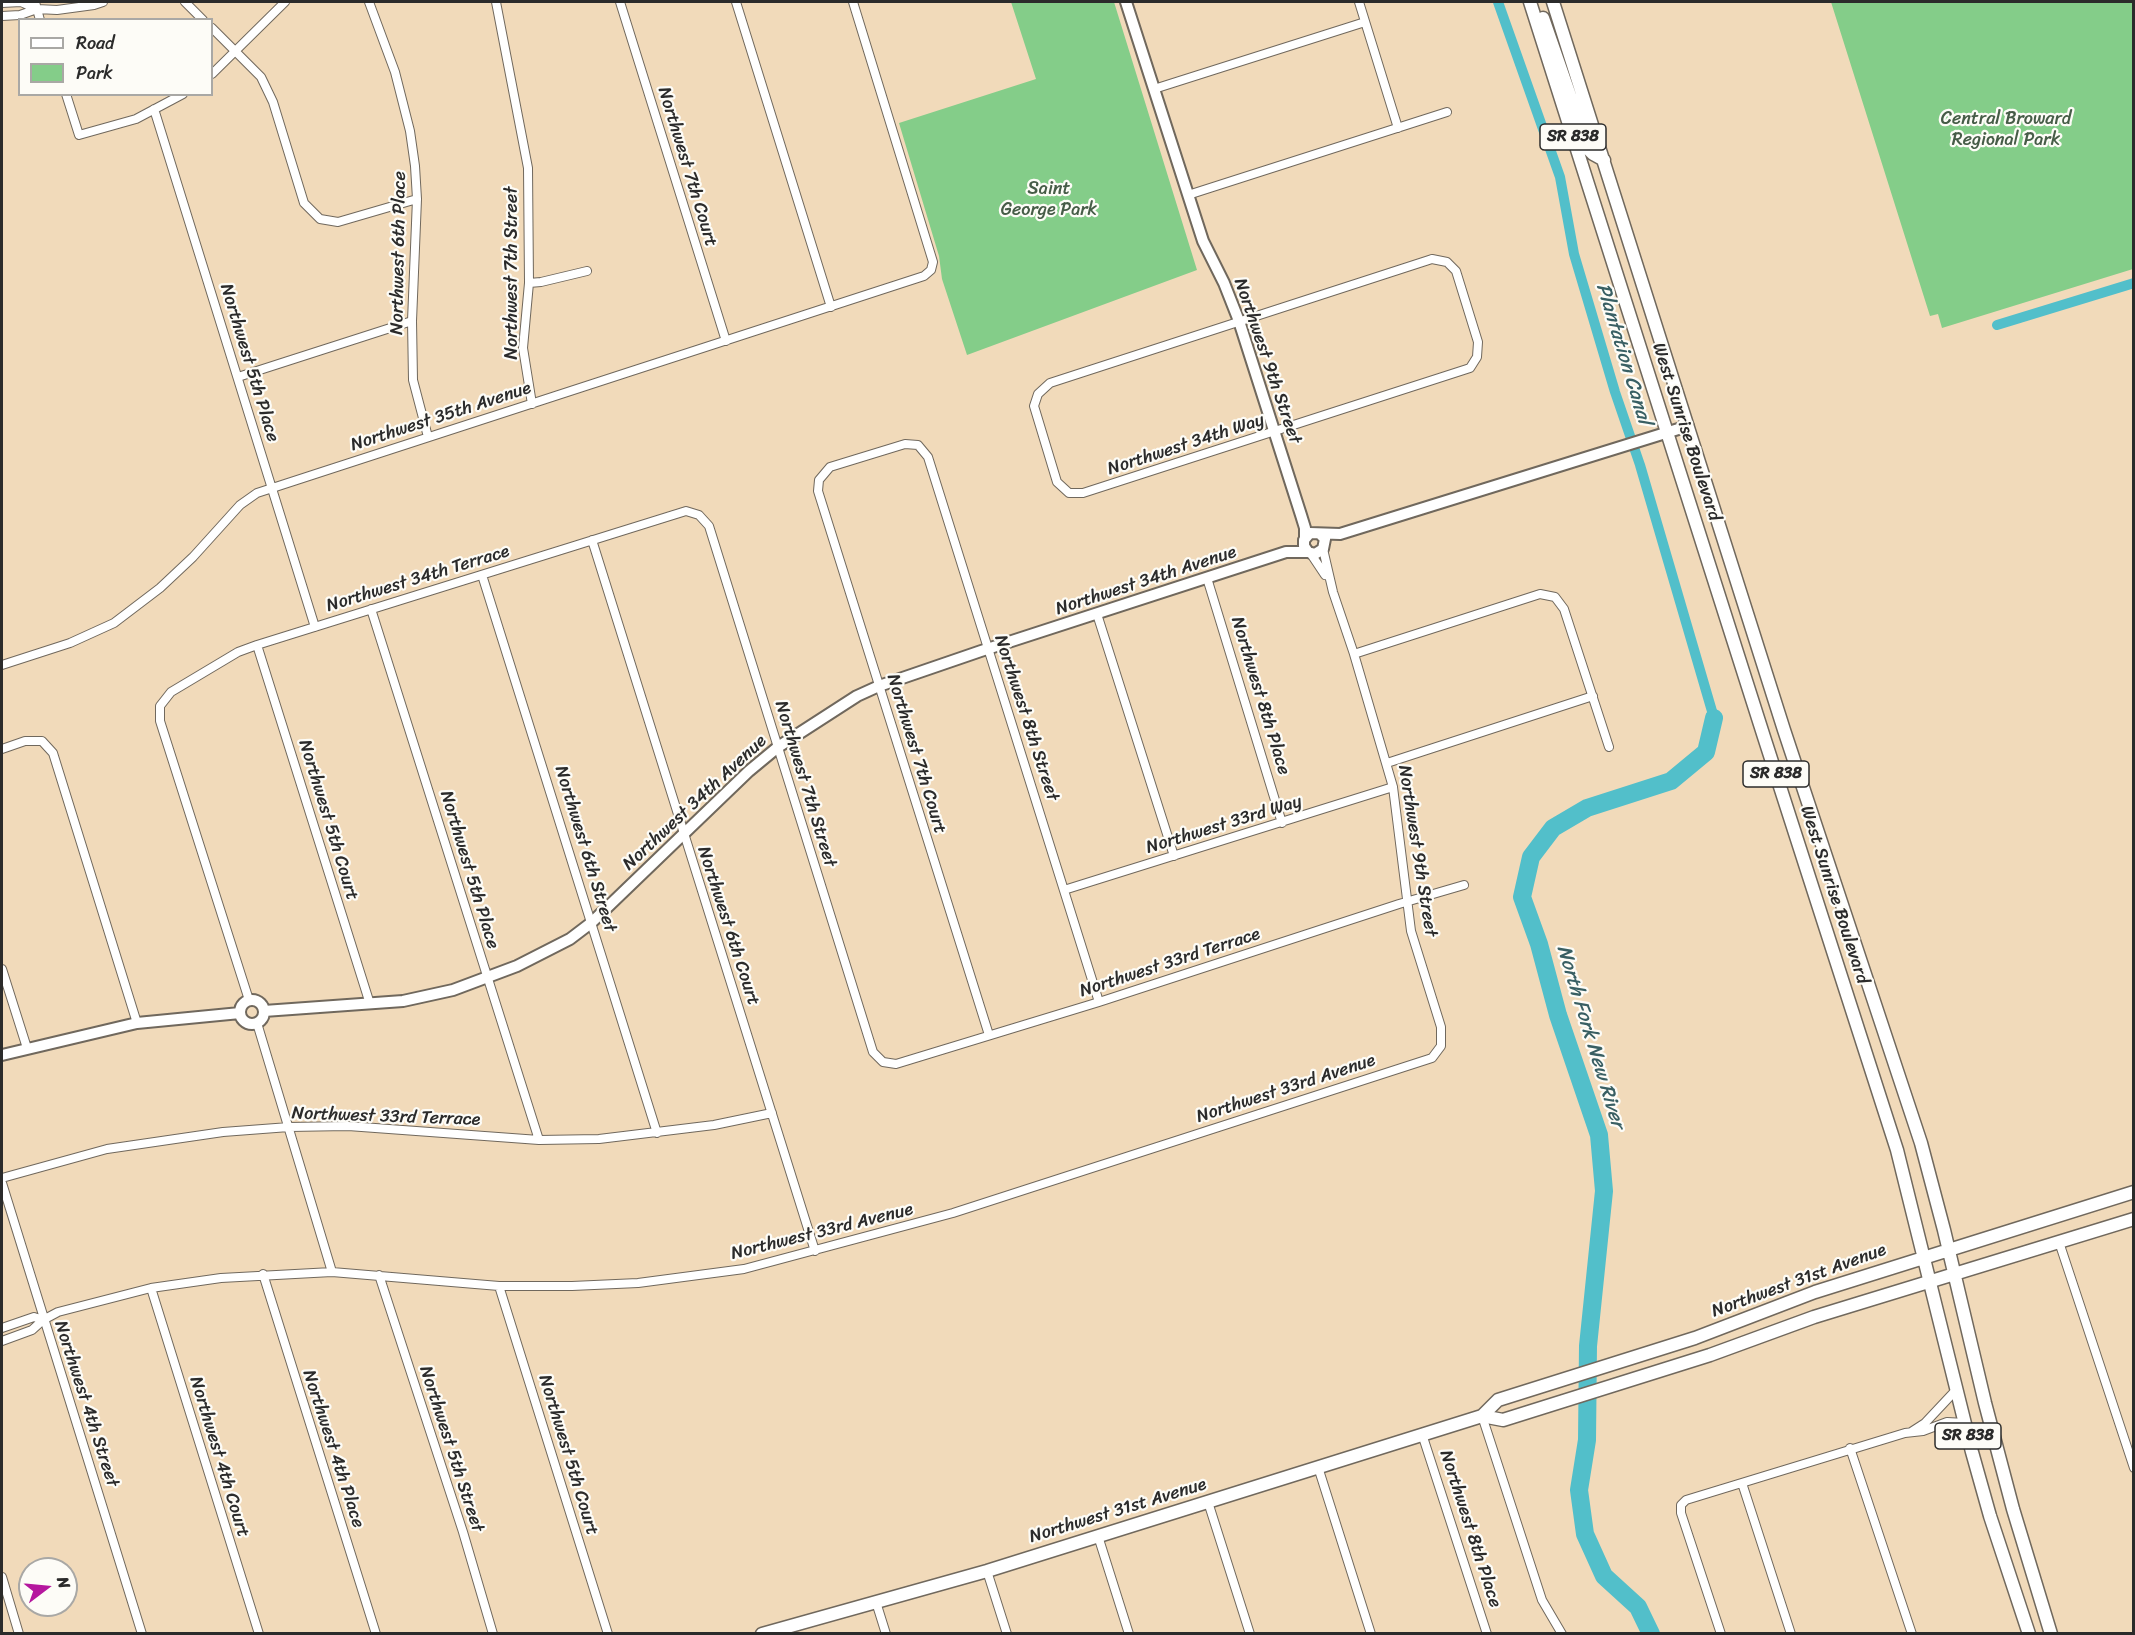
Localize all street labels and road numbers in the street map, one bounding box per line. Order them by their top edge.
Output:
street label: Northwest 7th Court [652,85,722,249]
road number: SR 838 [1540,124,1606,150]
street label: Northwest 6th Place [387,171,411,335]
street label: Northwest 7th Street [501,187,523,359]
street label: Northwest 9th Street [1229,275,1305,447]
street label: Northwest 5th Place [215,281,283,445]
street label: West Sunrise Boulevard [1647,340,1725,524]
street label: Northwest 35th Avenue [348,378,534,456]
street label: Northwest 34th Way [1105,409,1267,481]
street label: Northwest 34th Terrace [324,541,512,617]
street label: Northwest 34th Avenue [1053,542,1239,620]
street label: Northwest 8th Place [1226,614,1294,778]
street label: Northwest 8th Street [989,632,1063,804]
street label: Northwest 7th Court [881,672,951,836]
street label: Northwest 7th Street [769,698,841,870]
street label: Northwest 34th Avenue [619,731,771,875]
street label: Northwest 5th Court [293,737,363,903]
road number: SR 838 [1743,761,1809,787]
street label: Northwest 6th Street [549,763,621,935]
street label: Northwest 9th Street [1393,764,1441,938]
street label: Northwest 5th Place [435,788,503,952]
street label: Northwest 33rd Way [1143,791,1305,859]
street label: West Sunrise Boulevard [1795,803,1873,987]
street label: Northwest 6th Court [692,844,764,1008]
street label: Northwest 33rd Terrace [1077,924,1263,1002]
street label: Northwest 33rd Avenue [1194,1050,1378,1128]
street label: Northwest 33rd Terrace [291,1103,481,1131]
street label: Northwest 33rd Avenue [729,1199,915,1265]
street label: Northwest 31st Avenue [1709,1239,1889,1323]
street label: Northwest 4th Street [49,1318,123,1490]
street label: Northwest 5th Street [414,1363,488,1535]
street label: Northwest 4th Place [297,1367,369,1531]
street label: Northwest 5th Court [533,1372,603,1538]
street label: Northwest 4th Court [184,1374,254,1540]
road number: SR 838 [1935,1423,2001,1449]
street label: Northwest 8th Place [1434,1448,1506,1610]
street label: Northwest 31st Avenue [1027,1474,1209,1548]

